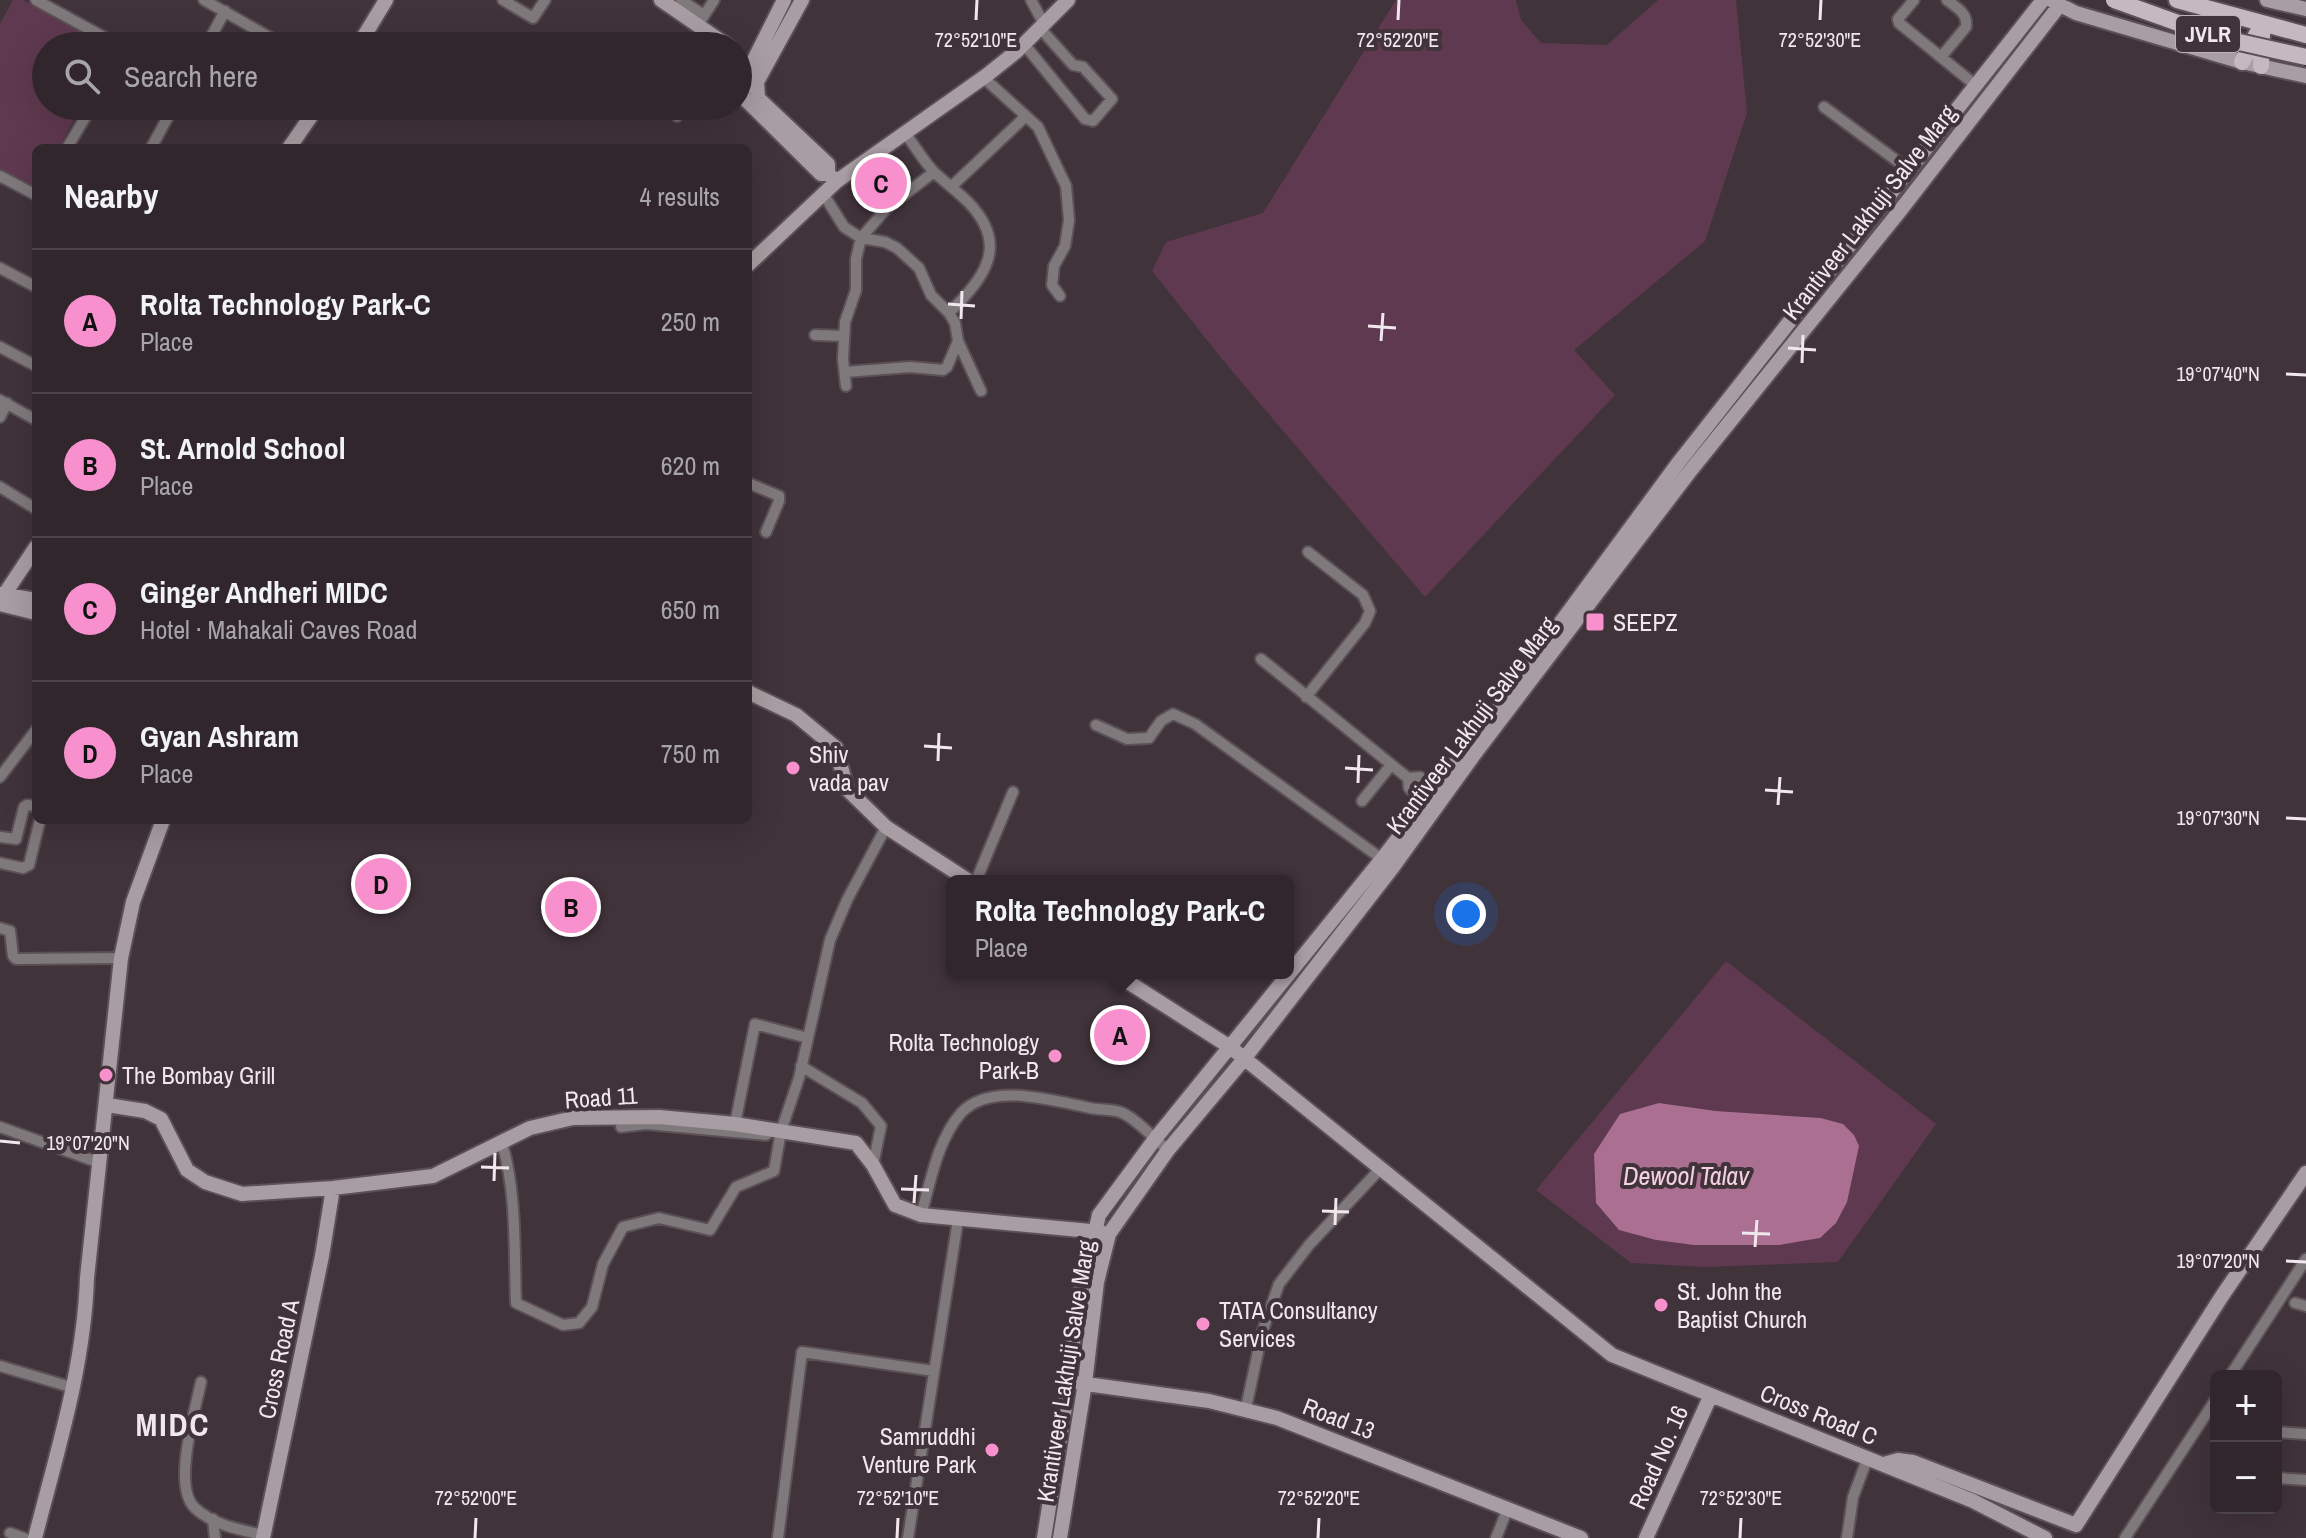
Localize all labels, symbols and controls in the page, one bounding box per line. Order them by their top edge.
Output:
road number: JVLR [2176,16,2240,52]
text: 72°52'10"E [935,26,1017,53]
text: 72°52'20"E [1357,26,1439,53]
text: 72°52'30"E [1779,26,1861,53]
search box [32,32,752,120]
icon: search [60,54,104,98]
text: Search here [124,56,258,96]
street label: Krantiveer Lakhuji Salve Marg [1775,98,1963,326]
pin: C [855,153,907,213]
text: Nearby [64,173,159,219]
text: 4 results [639,179,720,214]
text: Rolta Technology Park-C [140,284,431,324]
text: A [82,304,98,339]
text: 250 m [661,304,720,339]
text: Place [140,324,193,359]
text: 19°07'40"N [2176,360,2260,387]
text: St. Arnold School [140,428,346,468]
text: B [82,448,98,483]
text: 620 m [661,448,720,483]
text: Place [140,468,193,503]
text: Ginger Andheri MIDC [140,572,388,612]
text: C [82,592,98,627]
text: 650 m [661,592,720,627]
place label: SEEPZ [1613,606,1678,638]
street label: Krantiveer Lakhuji Salve Marg [1379,610,1563,840]
marker: SEEPZ [1584,611,1606,633]
text: Hotel · Mahakali Caves Road [140,612,417,647]
text: Gyan Ashram [140,716,299,756]
text: D [82,736,98,771]
text: 750 m [661,736,720,771]
place label: Shiv vada pav [809,738,889,798]
text: Place [140,756,193,791]
marker: Shiv vada pav [784,759,802,777]
text: 19°07'30"N [2176,804,2260,831]
pin: D [355,854,407,914]
popup [946,875,1294,979]
pin: B [545,877,597,937]
text: Rolta Technology Park-C [975,890,1265,930]
your location [1446,894,1486,934]
text: Place [975,930,1028,965]
pin: A [1094,1005,1146,1065]
place label: Rolta Technology Park-B [888,1026,1039,1086]
marker: Rolta Technology Park-B [1046,1047,1064,1065]
place label: The Bombay Grill [122,1059,275,1091]
marker: The Bombay Grill [97,1066,115,1084]
street label: Road 11 [563,1078,639,1116]
text: 19°07'20"N [46,1129,130,1156]
water label: Dewool Talav [1623,1158,1750,1193]
street label: Krantiveer Lakhuji Salve Marg [1028,1238,1102,1504]
text: 19°07'20"N [2176,1247,2260,1274]
place label: St. John the Baptist Church [1677,1275,1807,1335]
place label: TATA Consultancy Services [1219,1294,1378,1354]
street label: Cross Road A [250,1295,306,1422]
marker: St. John the Baptist Church [1652,1296,1670,1314]
marker: TATA Consultancy Services [1194,1315,1212,1333]
map controls [2210,1370,2282,1514]
button: + [2210,1370,2282,1442]
street label: Cross Road C [1756,1376,1882,1452]
street label: Road 13 [1299,1390,1379,1446]
street label: Road No. 16 [1621,1400,1695,1514]
district label: MIDC [135,1403,211,1446]
place label: Samruddhi Venture Park [862,1420,976,1480]
marker: Samruddhi Venture Park [983,1441,1001,1459]
button: − [2210,1442,2282,1514]
text: 72°52'00"E [435,1484,517,1511]
text: 72°52'10"E [857,1484,939,1511]
text: 72°52'20"E [1278,1484,1360,1511]
text: 72°52'30"E [1700,1484,1782,1511]

